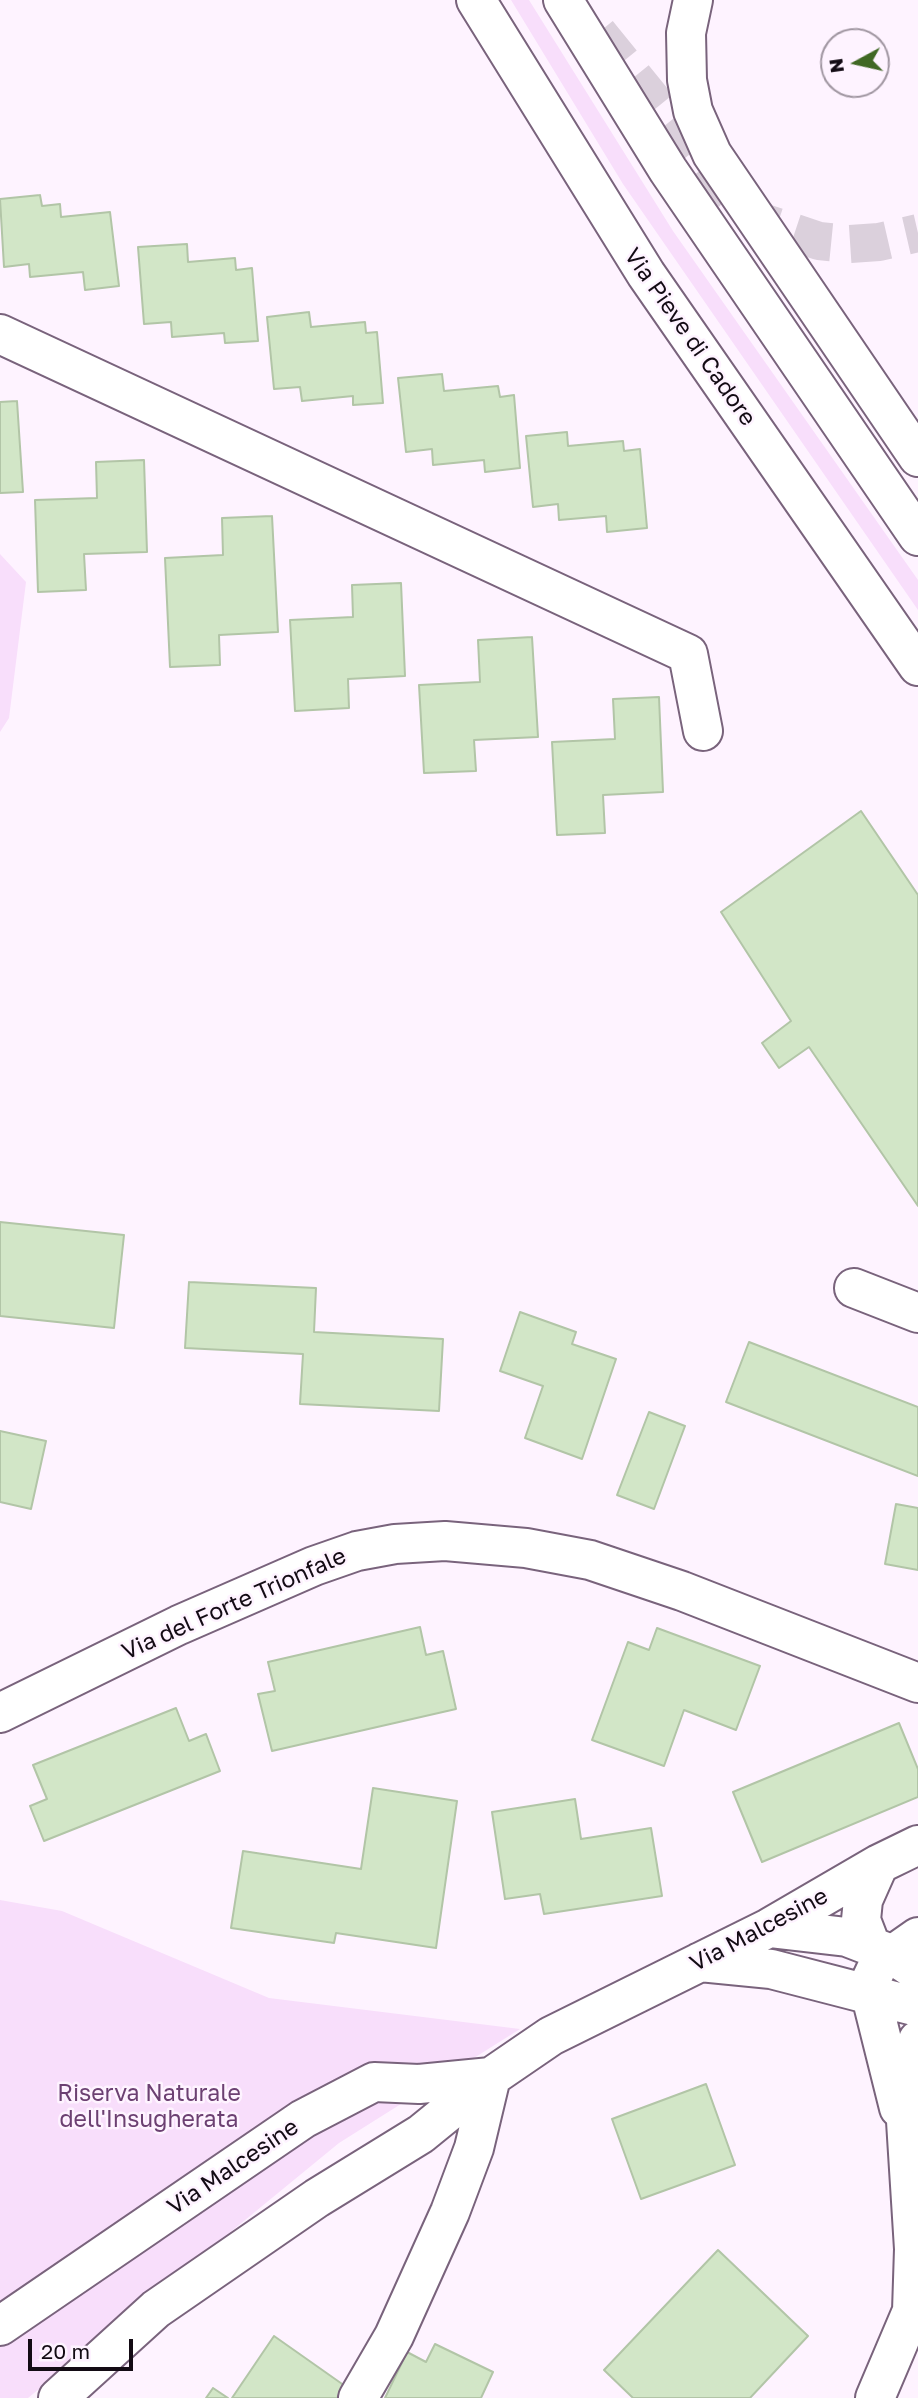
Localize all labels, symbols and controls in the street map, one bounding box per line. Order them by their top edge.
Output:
north arrow [820,28,890,98]
text: N [823,57,848,74]
street label: Via Pieve di Cadore [618,243,762,431]
street label: Via del Forte Trionfale [118,1542,350,1666]
street label: Via Malcesine [685,1882,833,1978]
park label: Riserva Naturale dell'Insugherata [57,2080,241,2134]
street label: Via Malcesine [162,2113,304,2221]
scale bar [32,2324,136,2368]
text: 20 m [41,2338,90,2364]

